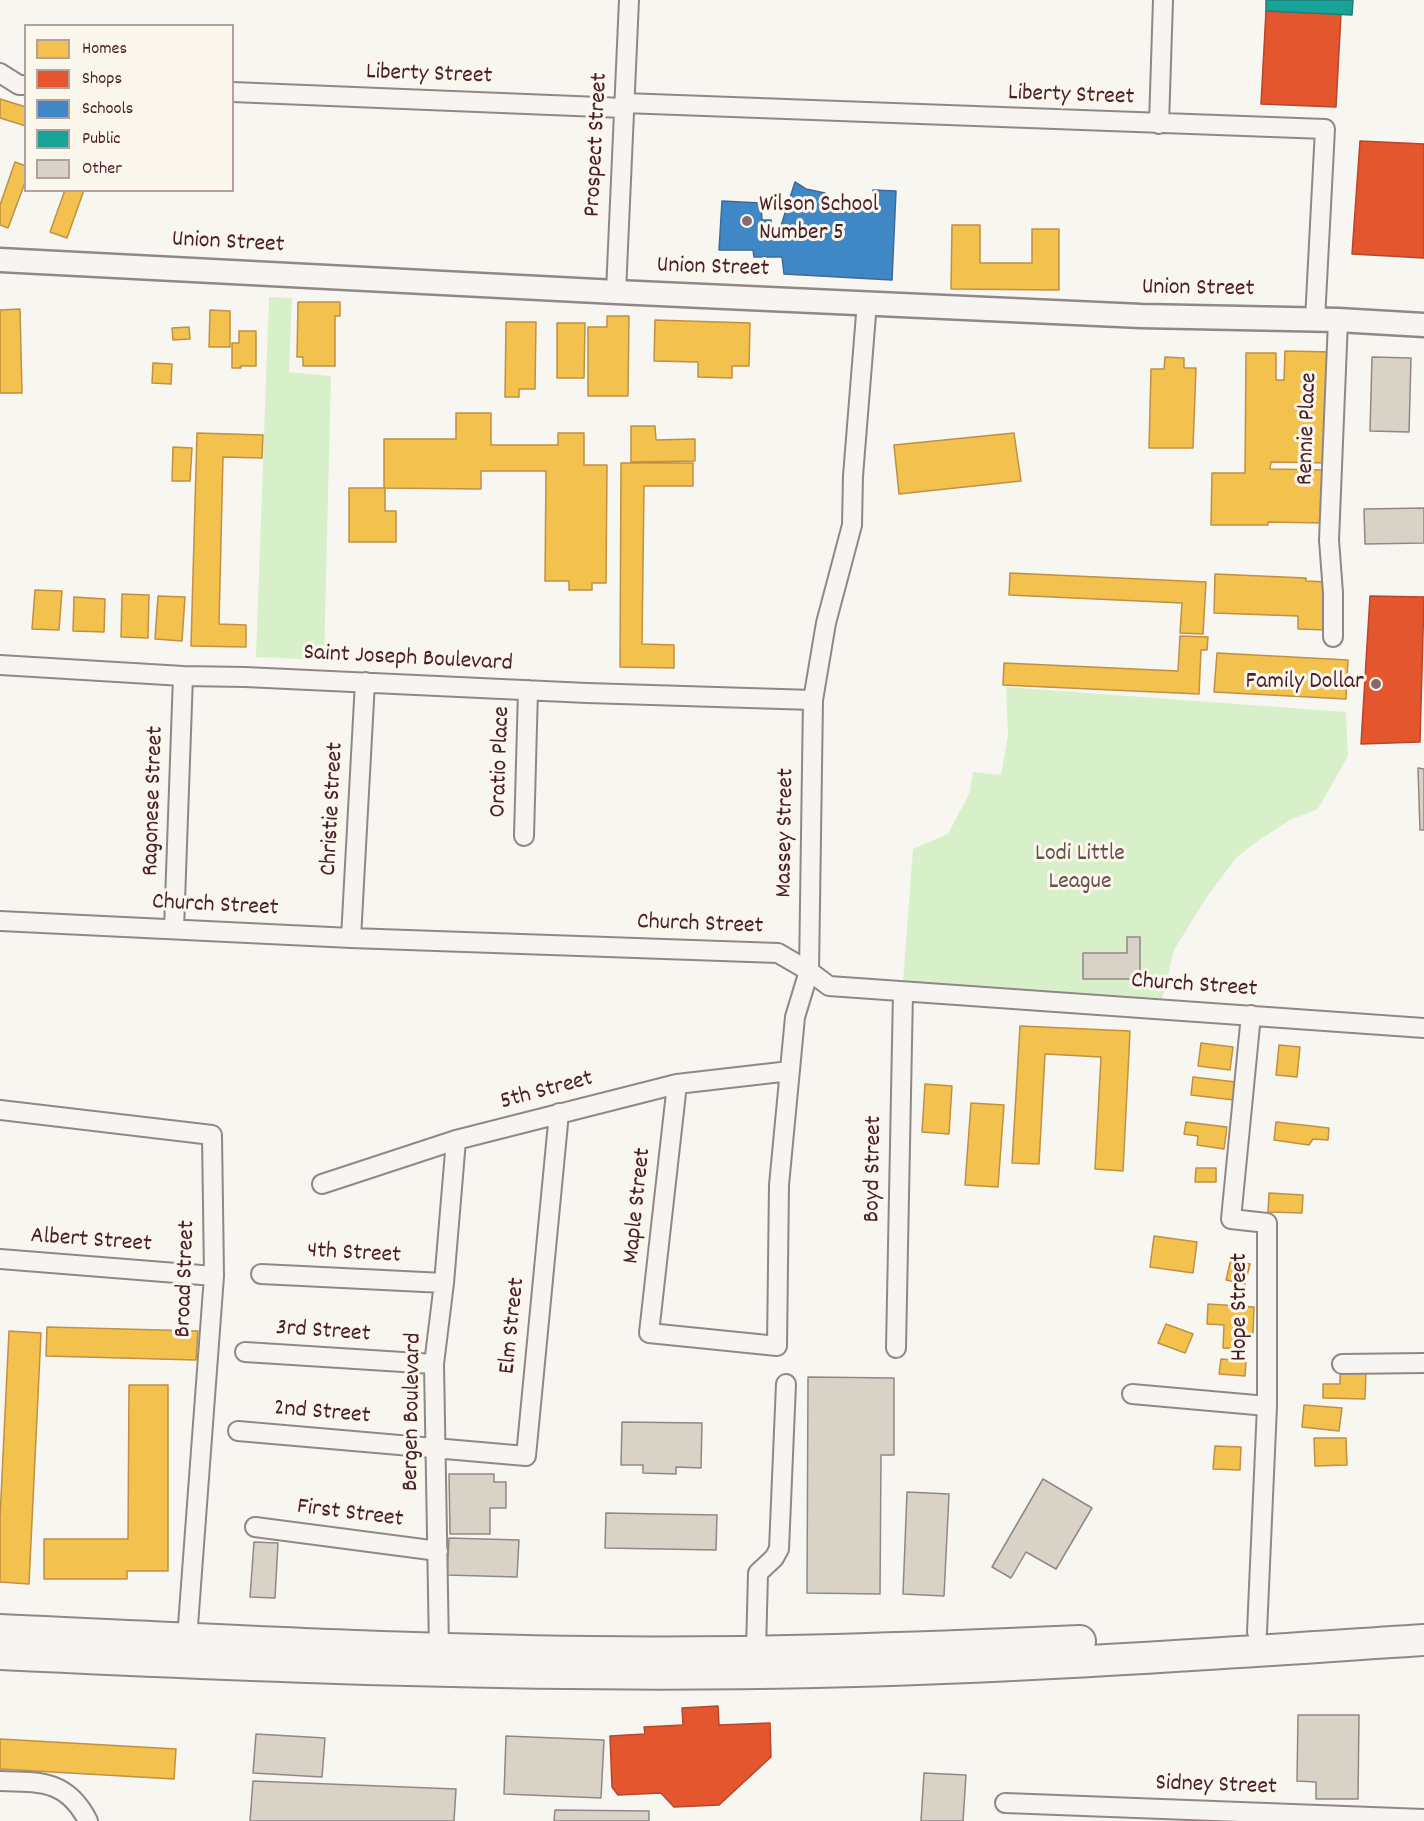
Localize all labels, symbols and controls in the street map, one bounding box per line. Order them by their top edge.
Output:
legend [24,24,234,192]
text: Homes [82,37,127,62]
street label: Liberty Street [365,59,493,93]
text: Shops [82,67,122,92]
street label: Prospect Street [580,72,616,218]
street label: Liberty Street [1007,80,1135,114]
text: Schools [82,97,133,122]
text: Public [82,127,121,152]
text: Other [82,157,122,182]
place label: Wilson School Number 5 [759,193,879,249]
marker: Wilson School Number 5 [740,214,754,228]
street label: Union Street [171,227,285,261]
street label: Union Street [656,253,770,285]
street label: Union Street [1141,275,1255,305]
street label: Rennie Place [1293,372,1325,486]
street label: Saint Joseph Boulevard [303,640,513,680]
place label: Family Dollar [1246,670,1364,698]
marker: Family Dollar [1369,677,1383,691]
street label: Oratio Place [486,706,518,818]
street label: Ragonese Street [138,725,172,877]
street label: Christie Street [316,741,352,877]
street label: Massey Street [771,768,803,898]
park label: Lodi Little League [1035,842,1125,898]
street label: Church Street [151,889,279,925]
street label: Church Street [636,909,764,943]
street label: Church Street [1130,968,1258,1006]
street label: 5th Street [497,1066,597,1118]
street label: Boyd Street [860,1115,890,1223]
street label: Maple Street [619,1147,659,1265]
street label: Broad Street [171,1220,203,1338]
street label: Albert Street [29,1223,153,1261]
street label: 4th Street [306,1238,402,1272]
street label: Hope Street [1228,1253,1256,1361]
street label: Elm Street [495,1276,533,1376]
street label: 3rd Street [275,1315,371,1351]
street label: Bergen Boulevard [398,1332,430,1492]
street label: 2nd Street [273,1395,371,1433]
street label: First Street [295,1494,405,1536]
street label: Sidney Street [1155,1770,1277,1804]

